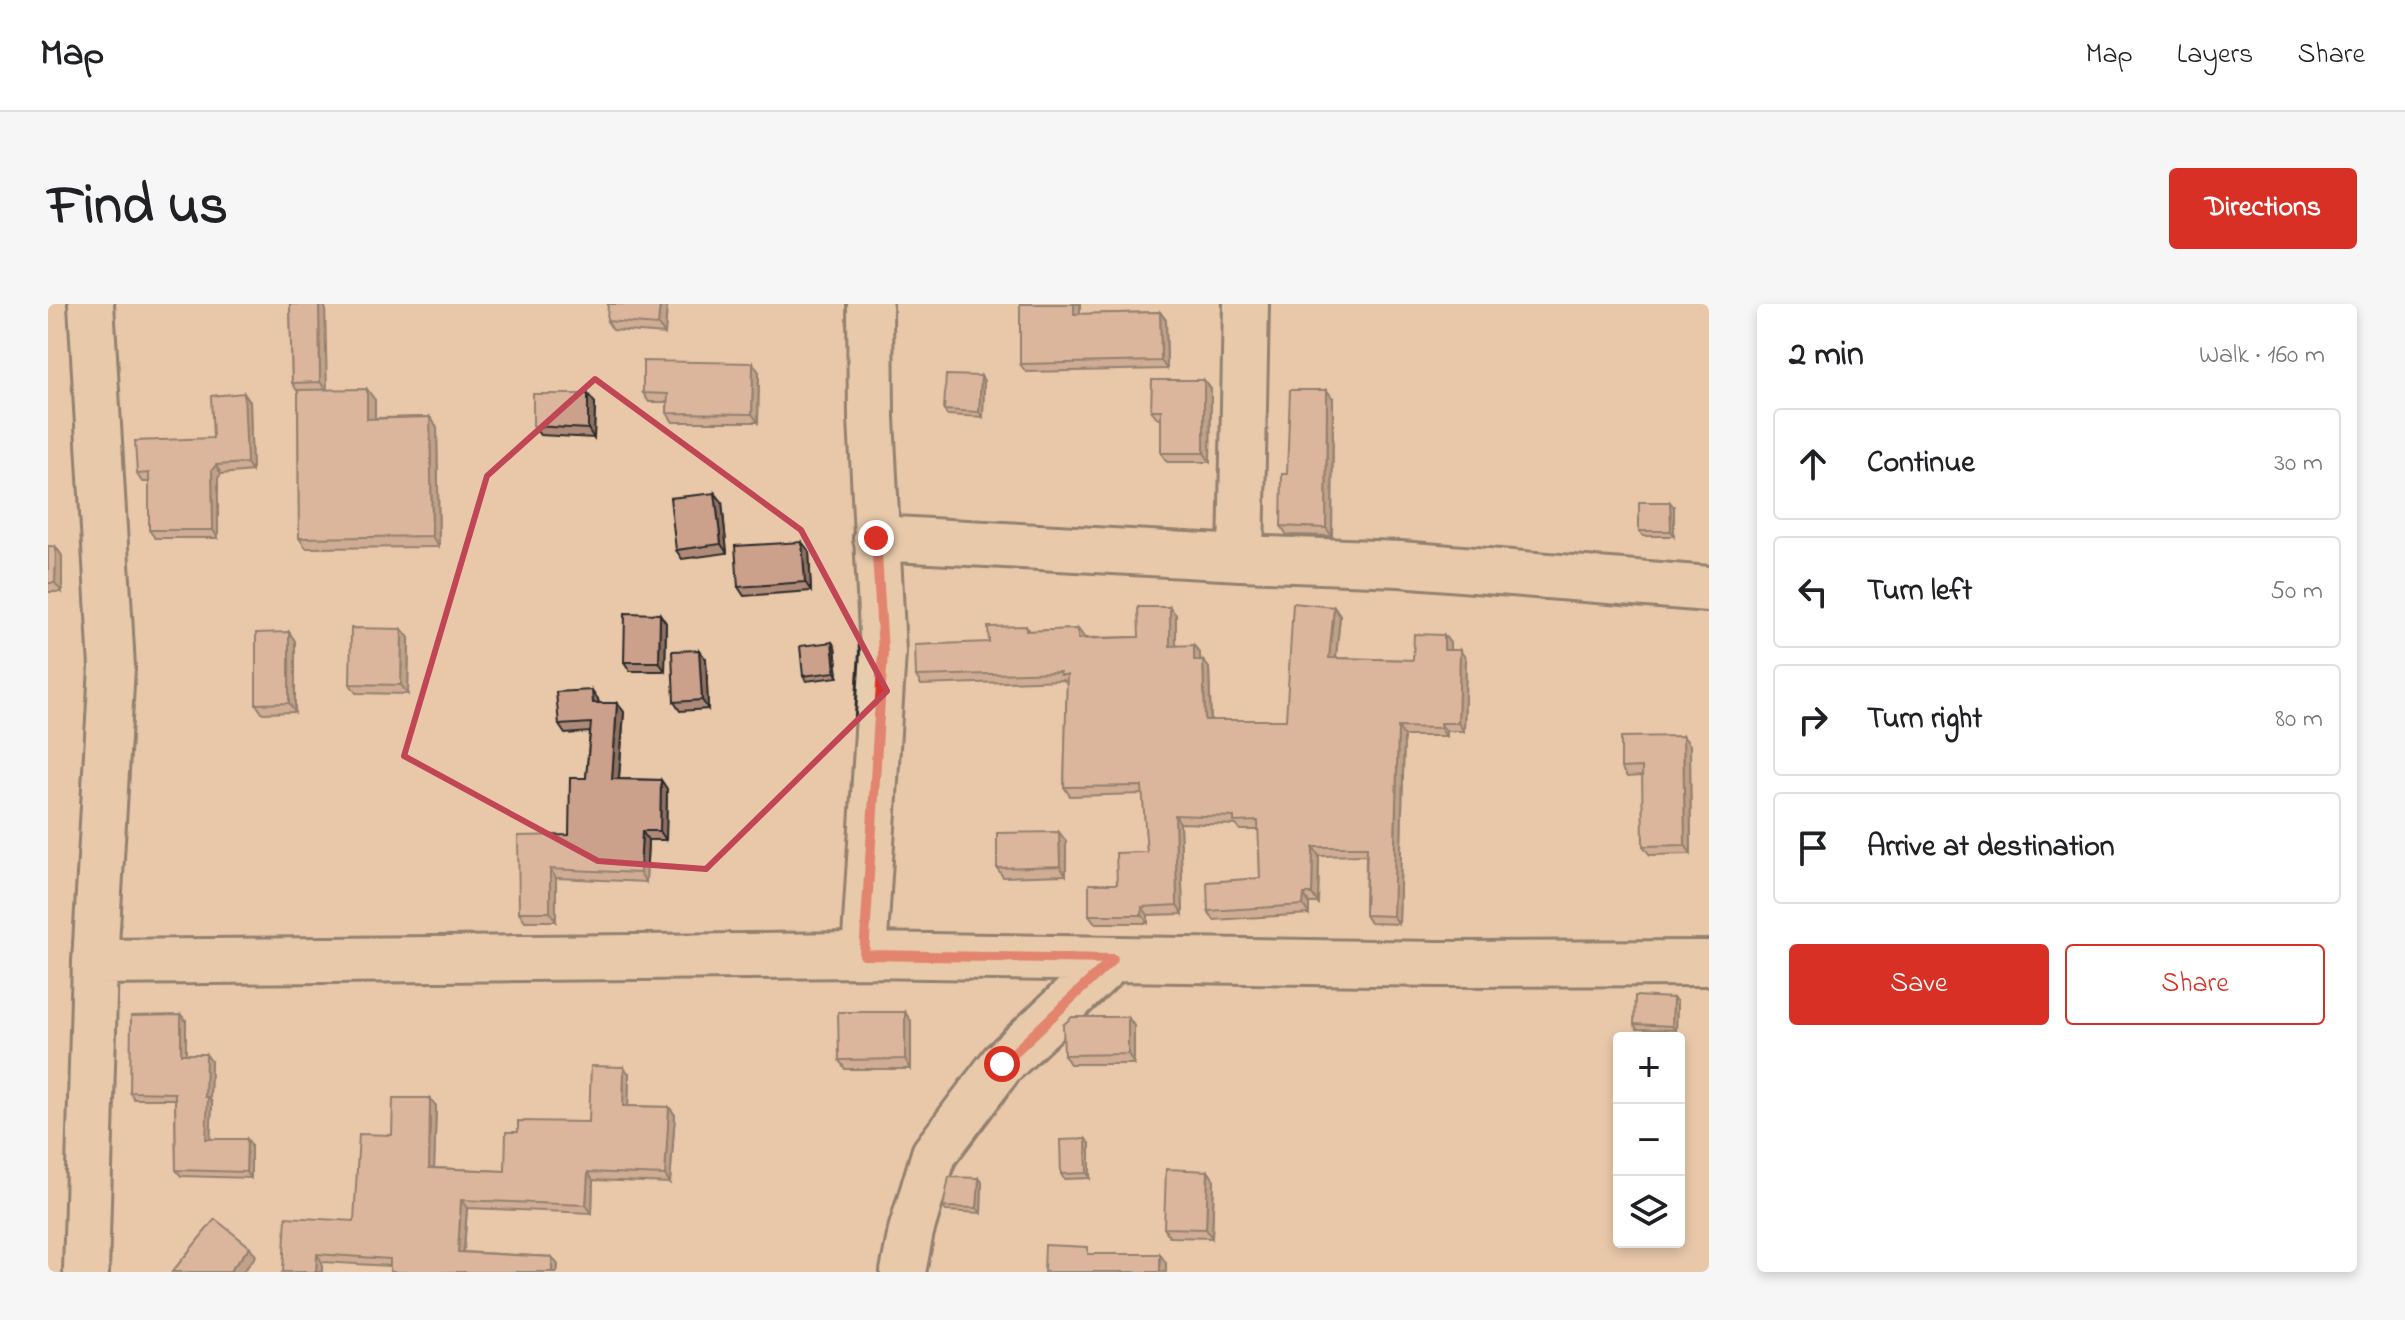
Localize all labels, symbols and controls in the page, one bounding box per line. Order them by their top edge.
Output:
text: Map [40,27,104,83]
text: Map [2085,35,2133,76]
text: Layers [2177,35,2253,76]
text: Share [2297,35,2365,76]
text: Find us [48,168,228,249]
button: Directions [2169,168,2357,249]
text: 2 min [1789,331,1864,381]
text: Walk · 160 m [2199,337,2325,375]
icon: ahead [1791,442,1835,486]
text: Continue [1867,442,1975,486]
text: 30 m [2274,445,2323,483]
route end [858,520,894,556]
icon: left [1791,570,1835,614]
text: Turn left [1867,570,1972,614]
text: 50 m [2270,573,2323,611]
icon: right [1791,698,1835,742]
text: Turn right [1867,698,1982,742]
text: 80 m [2275,701,2323,739]
icon: arrive [1791,826,1835,870]
text: Arrive at destination [1867,826,2115,870]
button: Save [1789,944,2049,1025]
button: Share [2065,944,2325,1025]
map controls [1613,1032,1685,1248]
button: + [1613,1032,1685,1104]
route start [984,1046,1020,1082]
button: − [1613,1104,1685,1176]
button: layers [1613,1176,1685,1248]

